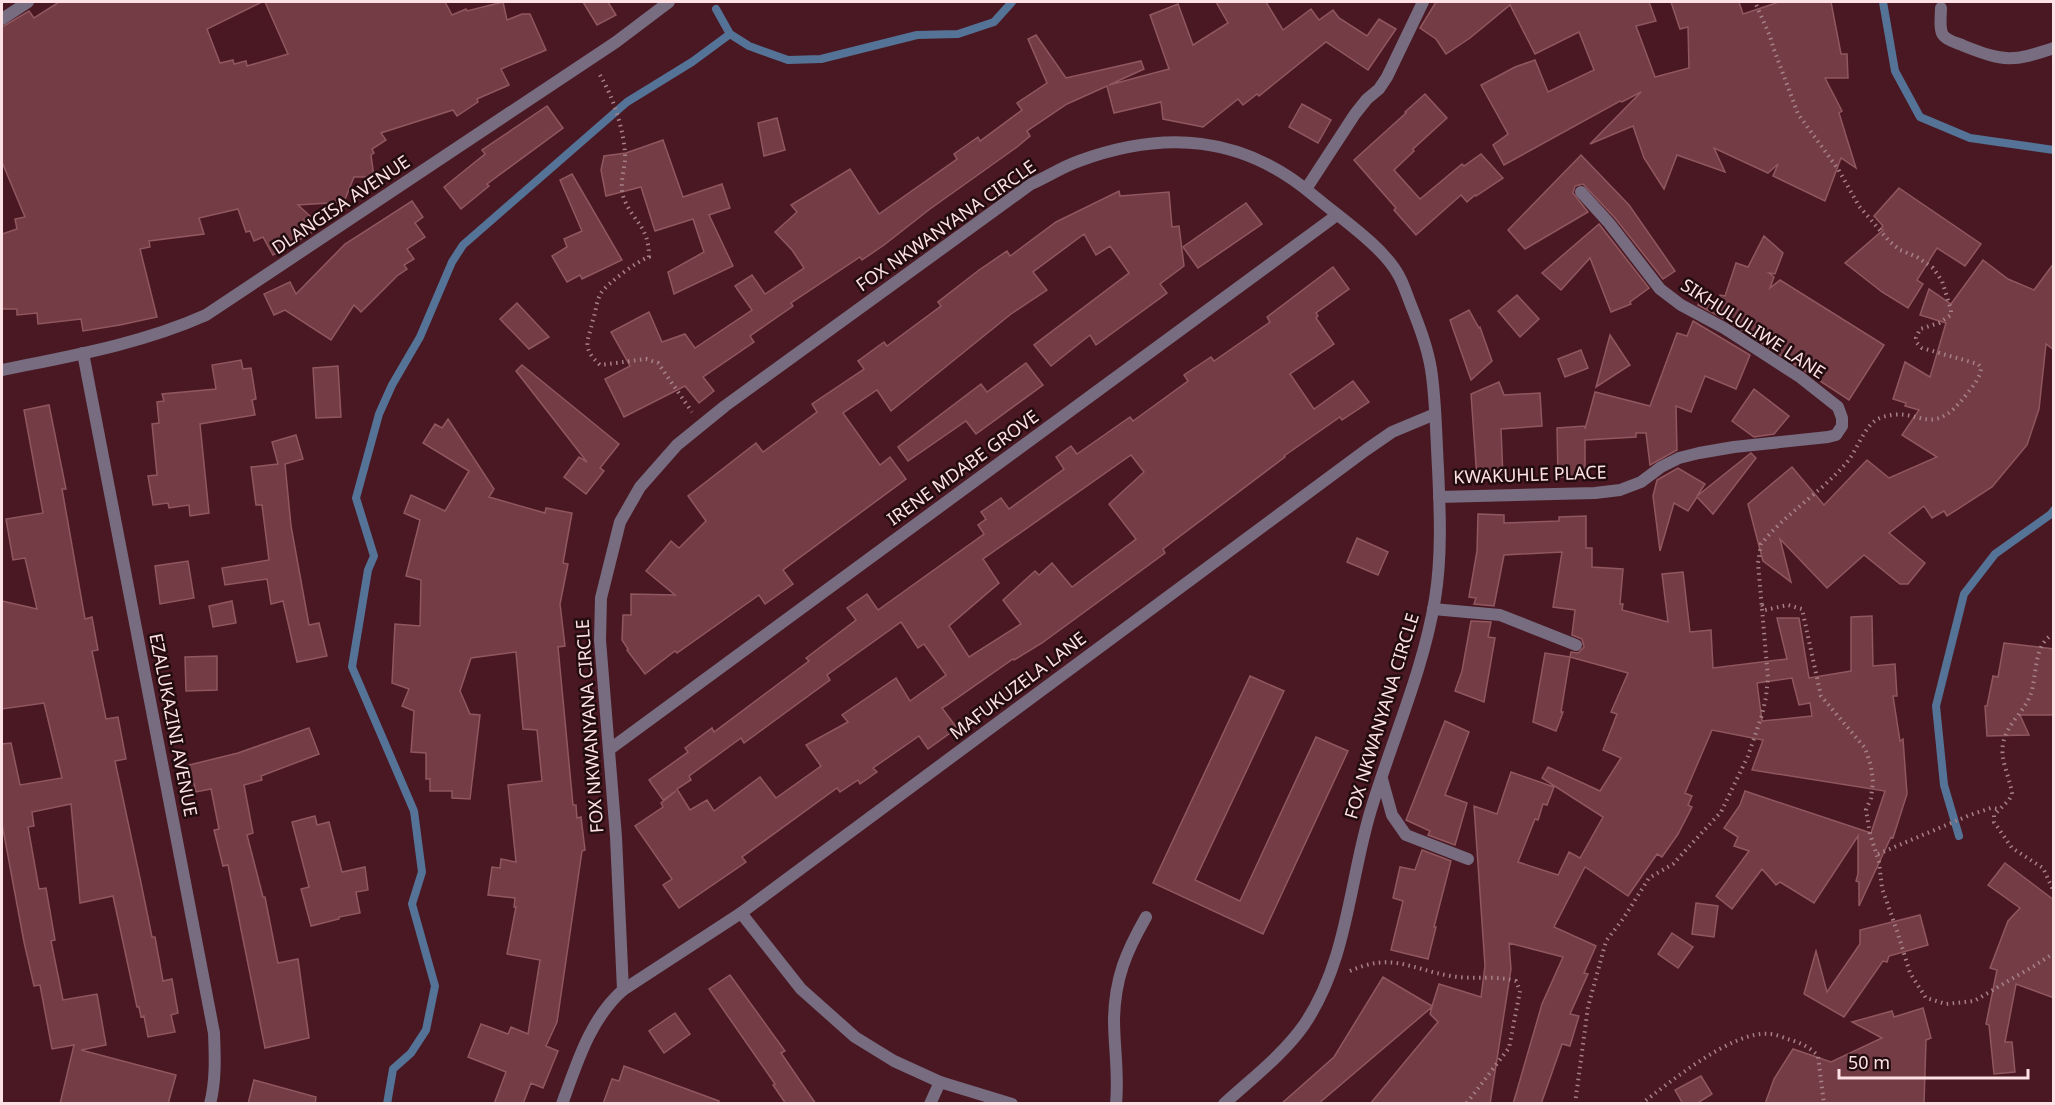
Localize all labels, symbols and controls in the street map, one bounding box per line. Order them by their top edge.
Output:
street label: DLANGISA AVENUE [267,149,414,259]
street label: FOX NKWANYANA CIRCLE [851,154,1040,296]
street label: SIKHULULIWE LANE [1677,272,1830,384]
street label: IRENE MDABE GROVE [882,404,1043,530]
street label: KWAKUHLE PLACE [1453,459,1607,489]
street label: FOX NKWANYANA CIRCLE [1338,610,1424,822]
street label: FOX NKWANYANA CIRCLE [570,618,608,834]
street label: MAFUKUZELA LANE [944,626,1091,744]
street label: EZALUKAZINI AVENUE [144,631,204,818]
scale bar [1839,1042,2028,1080]
text: 50 m [1848,1050,1890,1074]

